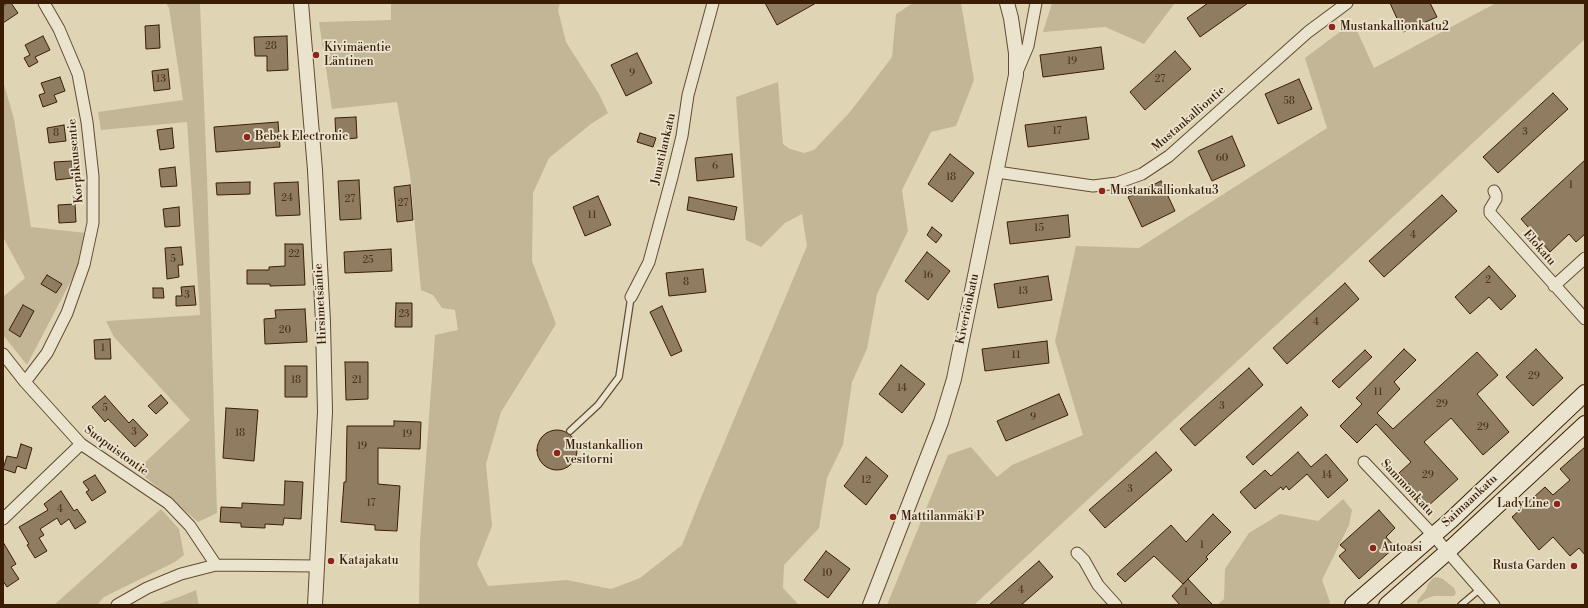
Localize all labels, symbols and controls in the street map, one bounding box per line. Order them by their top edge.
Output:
place label: Mustankallionkatu2 [1340,20,1449,34]
marker: Mustankallionkatu2 [1327,22,1337,32]
house number: 28 [265,41,277,53]
place label: Kivimäentie Läntinen [324,41,391,69]
marker: Kivimäentie Läntinen [311,50,321,60]
house number: 19 [1067,56,1077,68]
house number: 9 [629,68,635,80]
house number: 13 [156,74,166,86]
house number: 27 [1155,74,1165,86]
street label: Mustankalliontie [1149,83,1229,155]
house number: 58 [1283,96,1295,108]
street label: Juustilankatu [649,112,679,186]
street label: Korpikuusentie [65,118,87,204]
house number: 17 [1053,126,1061,138]
house number: 3 [1522,127,1528,139]
house number: 8 [53,128,59,140]
place label: Bebek Electronic [255,130,348,144]
marker: Bebek Electronic [242,132,252,142]
house number: 60 [1216,153,1228,165]
house number: 6 [712,161,718,173]
house number: 18 [946,172,956,184]
house number: 1 [1569,180,1573,192]
place label: Mustankallionkatu3 [1110,184,1219,198]
marker: Mustankallionkatu3 [1097,186,1107,196]
house number: 24 [281,193,293,205]
house number: 27 [345,194,355,206]
house number: 27 [398,198,408,210]
house number: 11 [588,210,596,222]
house number: 15 [1034,223,1044,235]
street label: Elokatu [1520,227,1558,269]
house number: 4 [1410,230,1416,242]
house number: 22 [288,249,300,261]
house number: 5 [170,254,176,266]
house number: 25 [362,255,374,267]
street label: Hirsimetsäntie [312,263,330,345]
house number: 16 [923,270,933,282]
street label: Kiveriönkatu [954,272,982,346]
house number: 2 [1485,275,1491,287]
house number: 8 [683,277,689,289]
house number: 13 [1018,286,1028,298]
house number: 3 [184,290,190,302]
house number: 23 [398,309,410,321]
house number: 4 [1313,317,1319,329]
house number: 20 [279,325,291,337]
house number: 1 [101,343,105,355]
house number: 11 [1012,350,1020,362]
house number: 29 [1528,371,1540,383]
house number: 18 [291,375,301,387]
house number: 21 [352,375,362,387]
house number: 14 [897,383,907,395]
house number: 11 [1374,387,1382,399]
house number: 29 [1436,399,1448,411]
house number: 3 [1219,401,1225,413]
house number: 5 [102,403,108,415]
house number: 9 [1030,412,1036,424]
house number: 29 [1477,422,1489,434]
street label: Suopuistontie [81,423,151,479]
house number: 3 [131,427,137,439]
house number: 18 [235,428,245,440]
house number: 19 [402,429,412,441]
place label: Mustankallion vesitorni [565,439,643,467]
house number: 19 [357,441,367,453]
marker: Mustankallion vesitorni [552,448,562,458]
street label: Sammonkatu [1377,457,1437,519]
house number: 14 [1322,470,1332,482]
house number: 29 [1422,470,1434,482]
street label: Saimaankatu [1439,472,1501,530]
house number: 12 [861,475,871,487]
house number: 3 [1127,484,1133,496]
place label: LadyLine [1497,497,1549,511]
house number: 17 [367,498,375,510]
marker: LadyLine [1552,499,1562,509]
house number: 4 [57,504,63,516]
place label: Mattilanmäki P [901,510,984,524]
marker: Mattilanmäki P [888,512,898,522]
house number: 1 [1200,540,1204,552]
place label: Autoasi [1381,541,1422,555]
marker: Autoasi [1368,543,1378,553]
place label: Katajakatu [339,554,399,568]
marker: Katajakatu [326,556,336,566]
place label: Rusta Garden [1493,559,1566,573]
marker: Rusta Garden [1569,561,1579,571]
house number: 10 [822,568,832,580]
house number: 4 [1018,585,1024,597]
house number: 1 [1184,587,1188,599]

